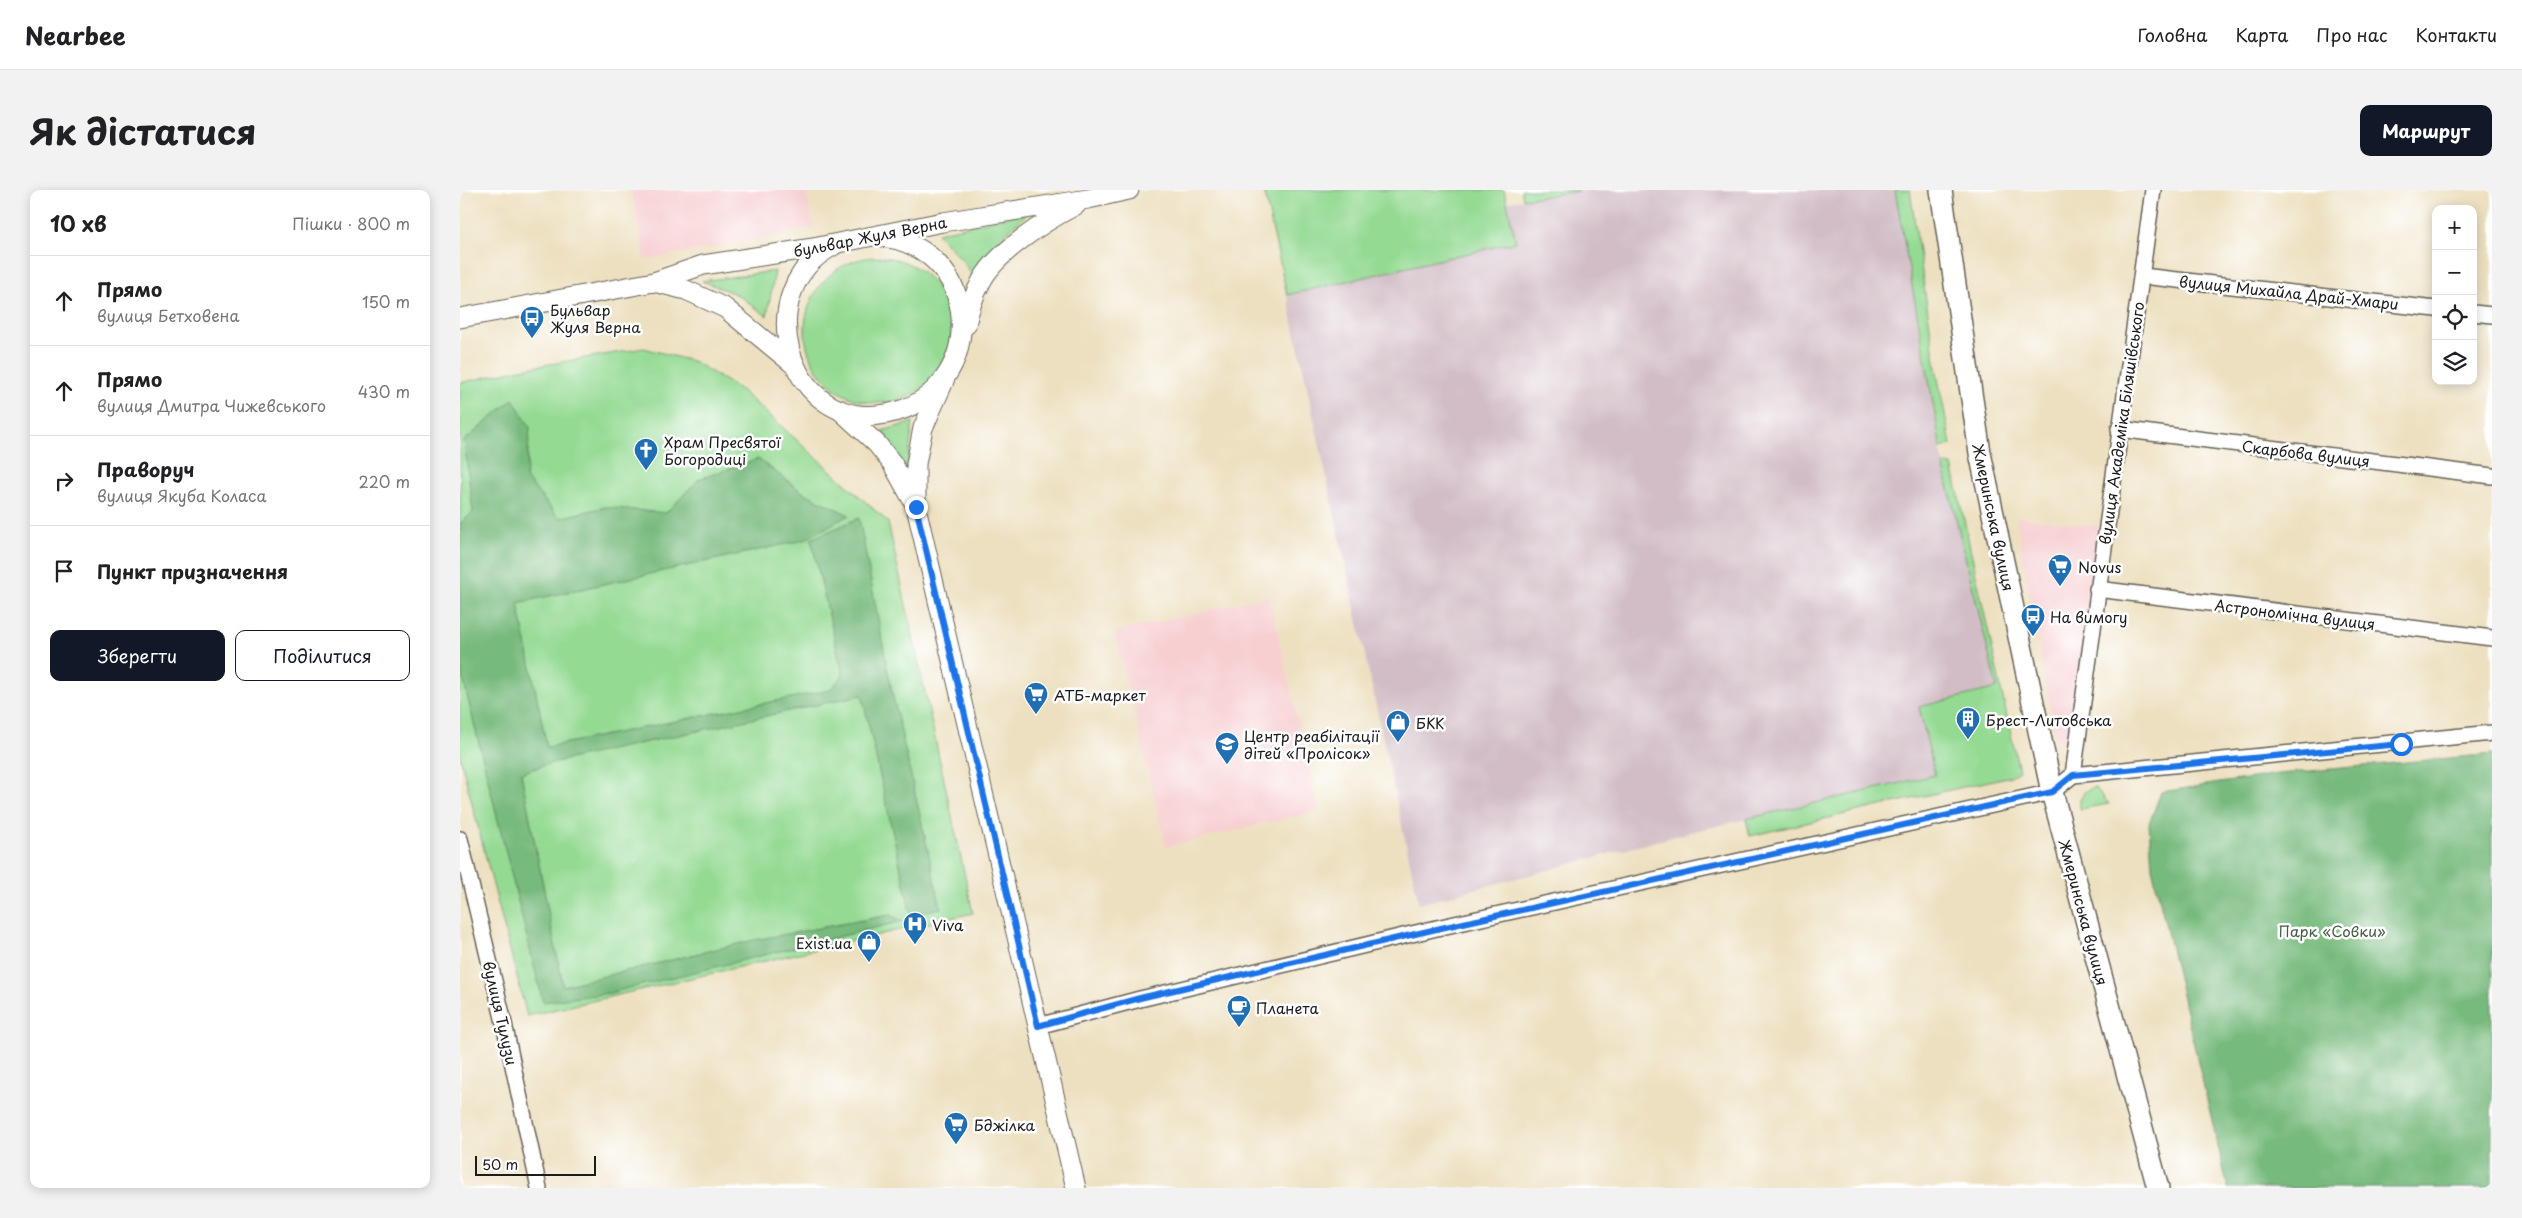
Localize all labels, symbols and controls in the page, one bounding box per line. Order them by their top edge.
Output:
text: Nearbee [25,17,126,53]
text: Головна [2137,21,2207,48]
text: Карта [2235,21,2288,48]
text: Про нас [2316,21,2388,48]
text: Контакти [2416,21,2497,48]
text: Як дістатися [30,104,256,157]
button: Маршрут [2360,105,2492,156]
map controls [2432,205,2477,385]
button: + [2432,205,2477,250]
text: 10 хв [50,207,107,239]
street label: бульвар Жуля Верна [791,210,949,262]
text: Пішки · 800 m [292,211,410,235]
button: − [2432,250,2477,295]
street label: вулиця Михайла Драй-Хмари [2178,269,2400,315]
text: Прямо [97,275,162,303]
icon: ahead [50,287,78,315]
text: 150 m [362,289,410,313]
button: locate [2432,295,2477,340]
place label: Бульвар Жуля Верна [550,298,641,338]
street label: вулиця Академіка Біляшівського [2093,300,2149,546]
text: вулиця Бетховена [97,303,240,327]
bus stop icon: Бульвар Жуля Верна [519,305,545,339]
button: layers [2432,340,2477,385]
text: Прямо [97,365,162,393]
icon: ahead [50,377,78,405]
text: 430 m [358,379,410,403]
text: вулиця Дмитра Чижевського [97,393,326,417]
place label: Храм Пресвятої Богородиці [664,430,781,470]
street label: Скарбова вулиця [2241,434,2371,472]
church icon: Храм Пресвятої Богородиці [633,437,659,471]
street label: Жмеринська вулиця [1967,441,2021,593]
text: Праворуч [97,455,194,483]
icon: right [50,467,78,495]
text: 220 m [359,469,410,493]
text: вулиця Якуба Коласа [97,483,267,507]
route end [905,496,928,519]
supermarket icon: Novus [2047,553,2073,587]
place label: Novus [2078,555,2122,578]
icon: arrive [50,557,78,585]
text: Пункт призначення [97,557,288,585]
street label: Астрономічна вулиця [2213,593,2377,635]
bus stop icon: На вимогу [2020,603,2046,637]
place label: На вимогу [2050,605,2128,628]
button: Зберегти [50,630,225,681]
button: Поділитися [235,630,410,681]
supermarket icon: АТБ-маркет [1023,681,1049,715]
place label: АТБ-маркет [1054,683,1147,706]
building icon: Брест-Литовська [1955,706,1981,740]
place label: Брест-Литовська [1986,708,2112,731]
shop icon: БКК [1385,709,1411,743]
place label: БКК [1416,711,1444,734]
place label: Центр реабілітації дітей «Пролісок» [1244,724,1380,764]
school or university icon: Центр реабілітації дітей «Пролісок» [1214,731,1240,765]
route start [2390,733,2413,756]
street label: Жмеринська вулиця [2053,836,2115,988]
hospital icon: Viva [902,911,928,945]
place label: Viva [932,913,964,936]
park label: Парк «Совки» [2278,919,2386,942]
shop icon: Exist.ua [856,929,882,963]
place label: Exist.ua [796,931,853,954]
street label: вулиця Тулузи [478,959,524,1067]
cafe icon: Планета [1226,994,1252,1028]
place label: Планета [1256,996,1319,1019]
supermarket icon: Бджілка [943,1111,969,1145]
place label: Бджілка [974,1113,1035,1136]
scale bar [475,1153,596,1176]
text: 50 m [482,1154,518,1175]

